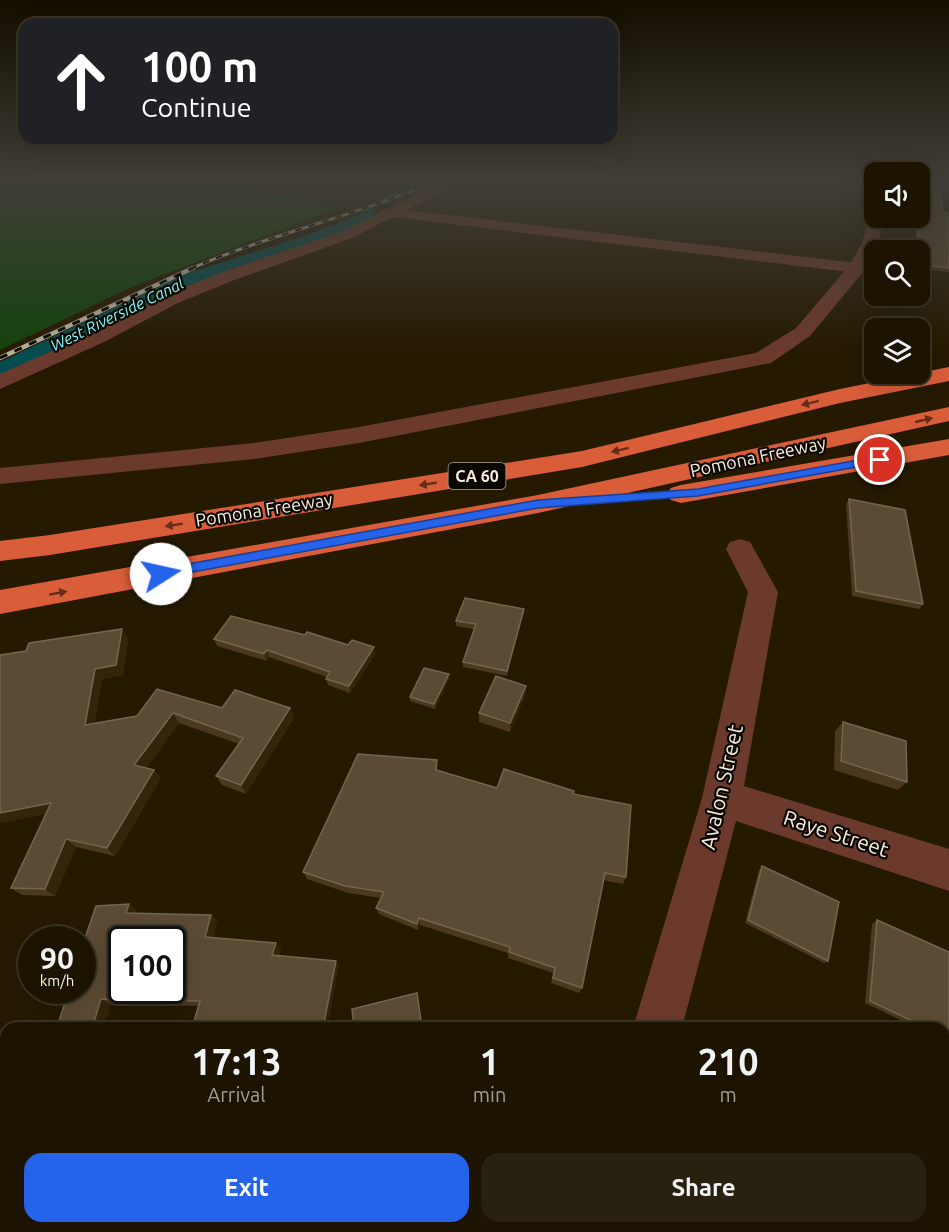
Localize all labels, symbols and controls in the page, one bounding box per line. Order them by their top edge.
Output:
icon: ahead [42,42,120,120]
text: 100 m [141,43,258,90]
text: Continue [141,92,252,122]
map controls [864,162,930,384]
button: sound [864,162,930,228]
button: search [864,240,930,306]
water label: West Riverside Canal [47,274,187,354]
button: layers [864,318,930,384]
one-way arrow [800,399,819,409]
one-way arrow [915,415,934,424]
street label: Pomona Freeway [688,432,828,480]
pin [854,434,905,485]
icon: arrive [863,443,896,476]
one-way arrow [611,445,629,455]
road number: CA 60 [448,463,506,489]
one-way arrow [419,480,438,489]
street label: Pomona Freeway [194,488,334,530]
one-way arrow [164,521,183,530]
position arrow [129,542,193,606]
one-way arrow [48,588,67,597]
street label: Avalon Street [695,722,747,852]
street label: Raye Street [781,805,892,861]
speed limit sign: 100 [108,926,186,1004]
text: 90 [40,941,74,975]
text: km/h [40,972,74,989]
text: 17:13 [191,1041,281,1082]
text: 1 [479,1041,500,1082]
text: 210 [698,1041,759,1082]
text: Arrival [207,1083,266,1106]
text: min [473,1083,506,1106]
text: m [720,1083,737,1106]
button: Exit [24,1153,469,1222]
button: Share [481,1153,926,1222]

